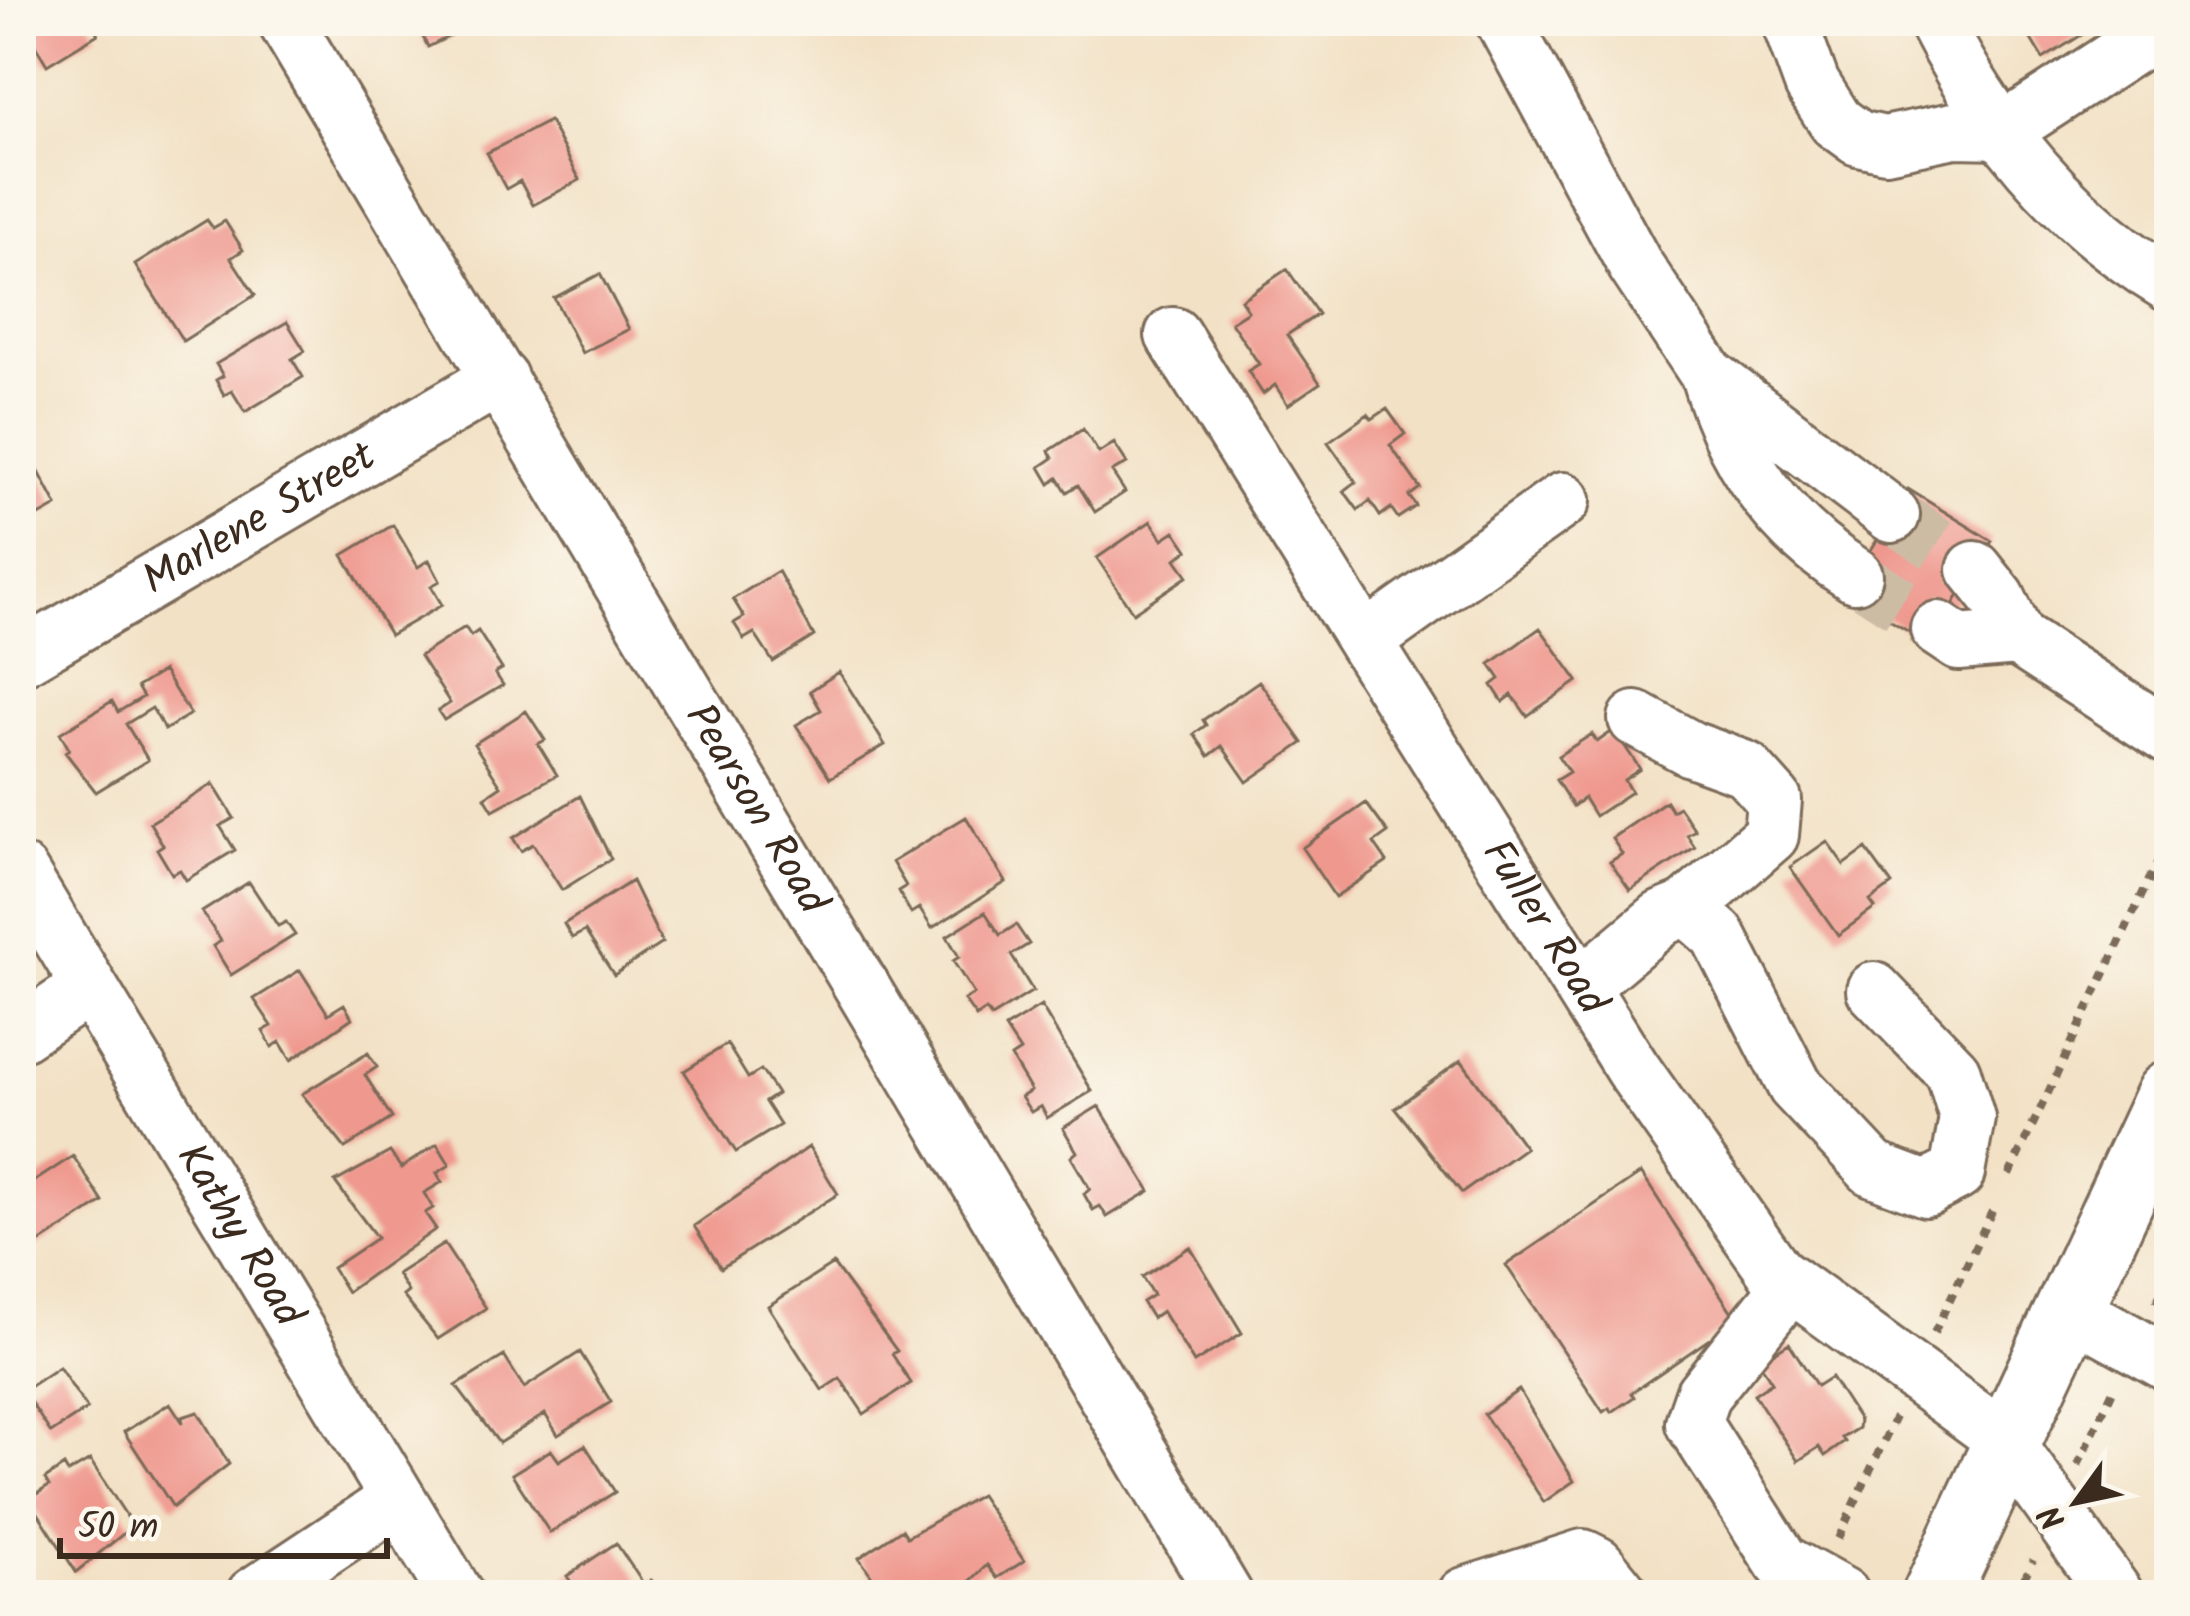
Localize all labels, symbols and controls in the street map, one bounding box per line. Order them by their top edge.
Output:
street label: Marlene Street [130,424,389,613]
street label: Pearson Road [666,691,845,928]
street label: Fuller Road [1463,826,1625,1029]
street label: Kathy Road [158,1131,321,1341]
north arrow [2016,1442,2136,1562]
scale bar [60,1484,387,1558]
text: N [2026,1493,2082,1540]
text: 50 m [78,1500,158,1557]

